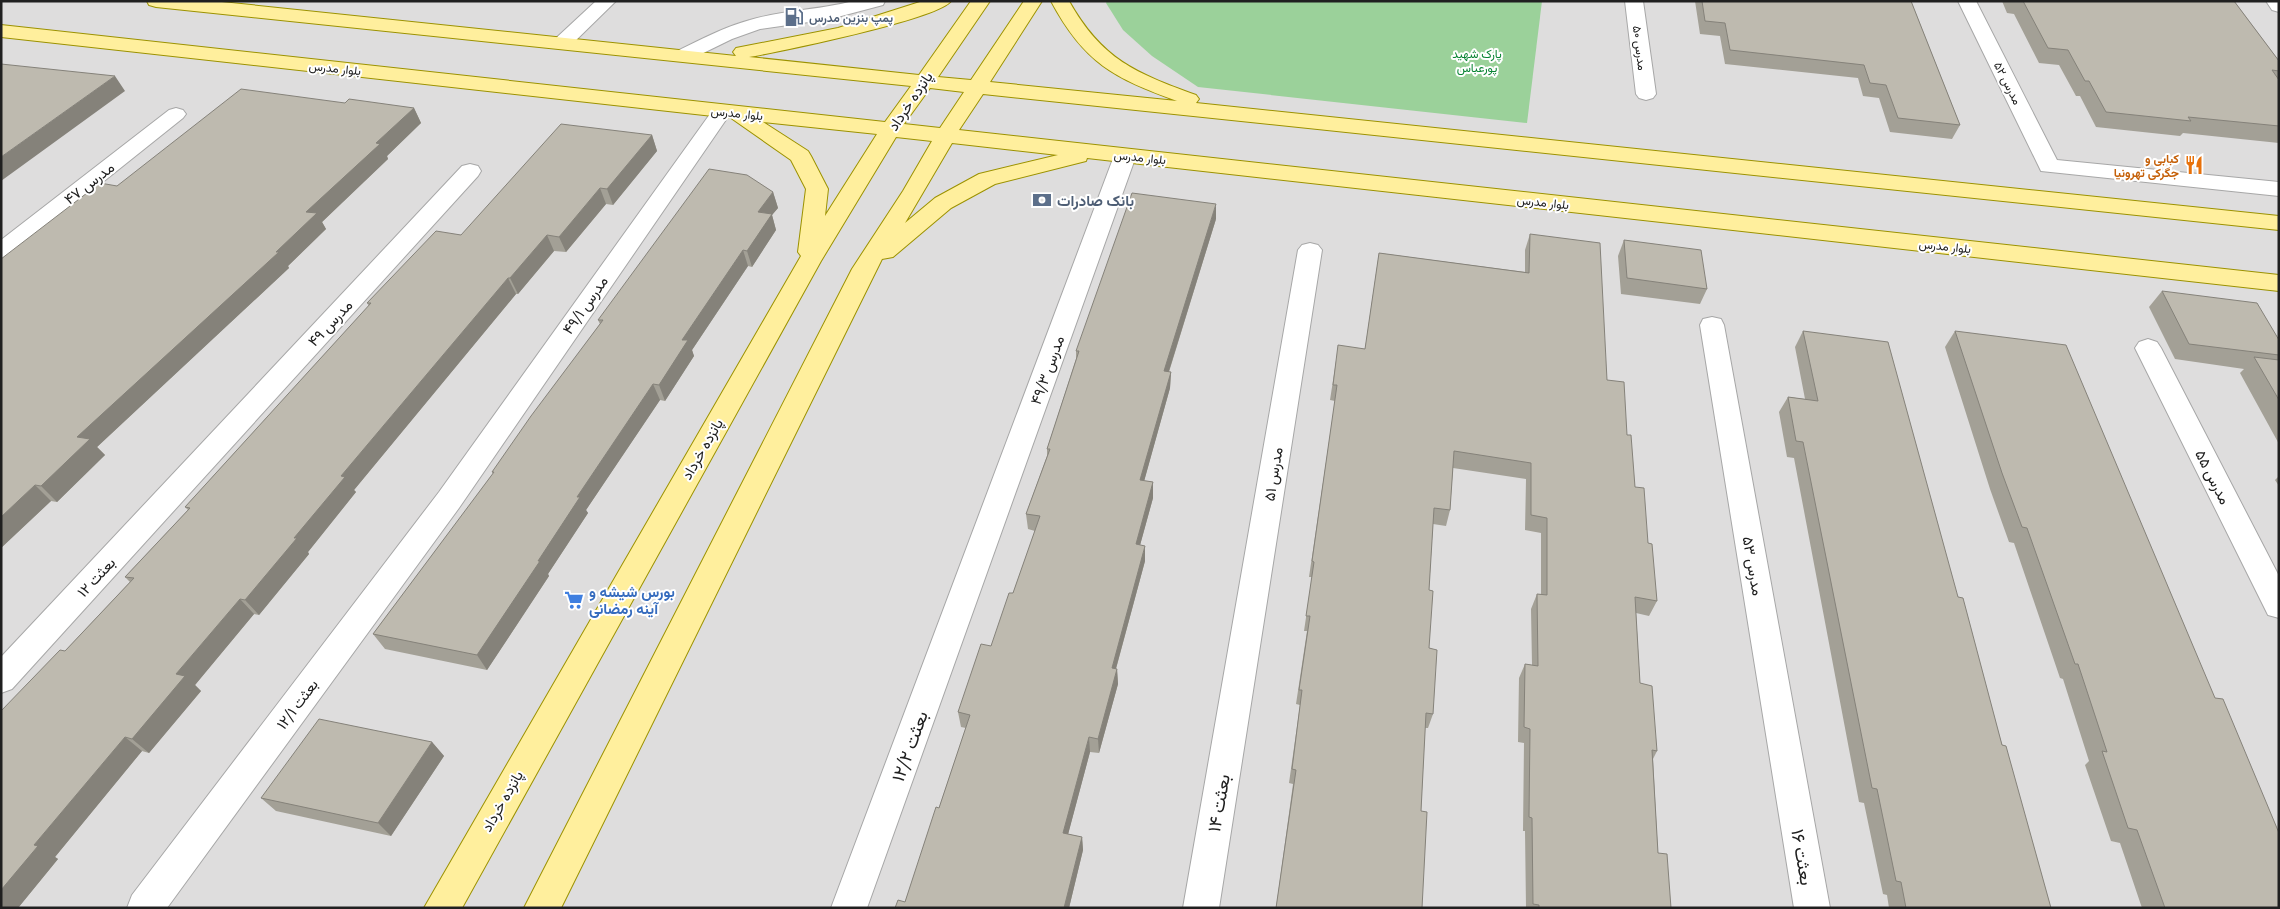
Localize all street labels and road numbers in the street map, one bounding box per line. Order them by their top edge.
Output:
street label: مدرس ۵۰ [1629,25,1649,71]
street label: بلوار مدرس [308,59,362,79]
street label: مدرس ۵۲ [1990,59,2024,107]
street label: پانزده خرداد [884,68,938,135]
street label: بلوار مدرس [710,104,764,124]
street label: بلوار مدرس [1113,148,1167,168]
street label: مدرس ۴۷ [61,158,119,209]
street label: بلوار مدرس [1516,193,1570,213]
street label: بلوار مدرس [1918,237,1972,257]
street label: مدرس ۴۹/۱ [559,273,613,338]
street label: مدرس ۴۹ [304,296,357,351]
street label: مدرس ۴۹/۳ [1027,333,1069,408]
street label: پانزده خرداد [678,415,728,484]
street label: مدرس ۵۱ [1260,446,1288,502]
street label: مدرس ۵۵ [2190,447,2234,508]
street label: مدرس ۵۳ [1737,535,1767,597]
street label: بعثت ۱۲ [73,554,119,601]
street label: بعثت ۱۲/۱ [273,676,322,733]
street label: بعثت ۱۲/۲ [887,708,932,784]
street label: پانزده خرداد [478,767,528,836]
street label: بعثت ۱۴ [1203,773,1234,834]
street label: بعثت ۱۶ [1787,827,1818,887]

